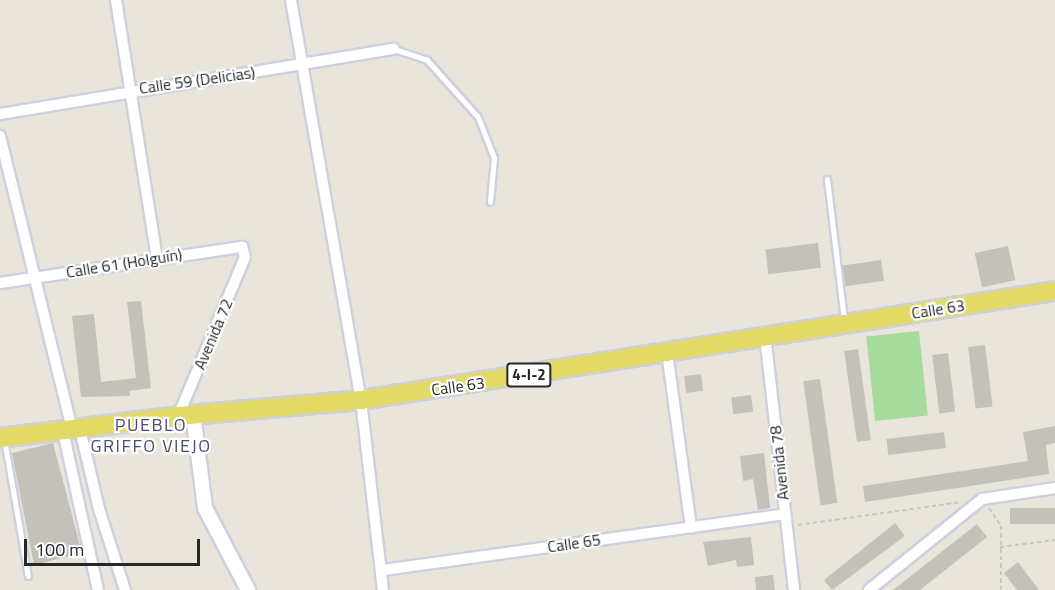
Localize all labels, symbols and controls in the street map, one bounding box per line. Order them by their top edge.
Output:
street label: Calle 59 (Delicias) [138,62,256,98]
street label: Calle 61 (Holguín) [65,244,183,282]
street label: Calle 63 [910,295,966,323]
street label: Avenida 72 [190,296,236,372]
road number: 4-I-2 [505,363,553,387]
street label: Calle 63 [430,373,486,399]
district label: PUEBLO GRIFFO VIEJO [90,415,212,458]
street label: Avenida 78 [766,425,792,501]
scale bar [27,527,202,565]
street label: Calle 65 [546,530,602,556]
text: 100 m [35,536,84,563]

